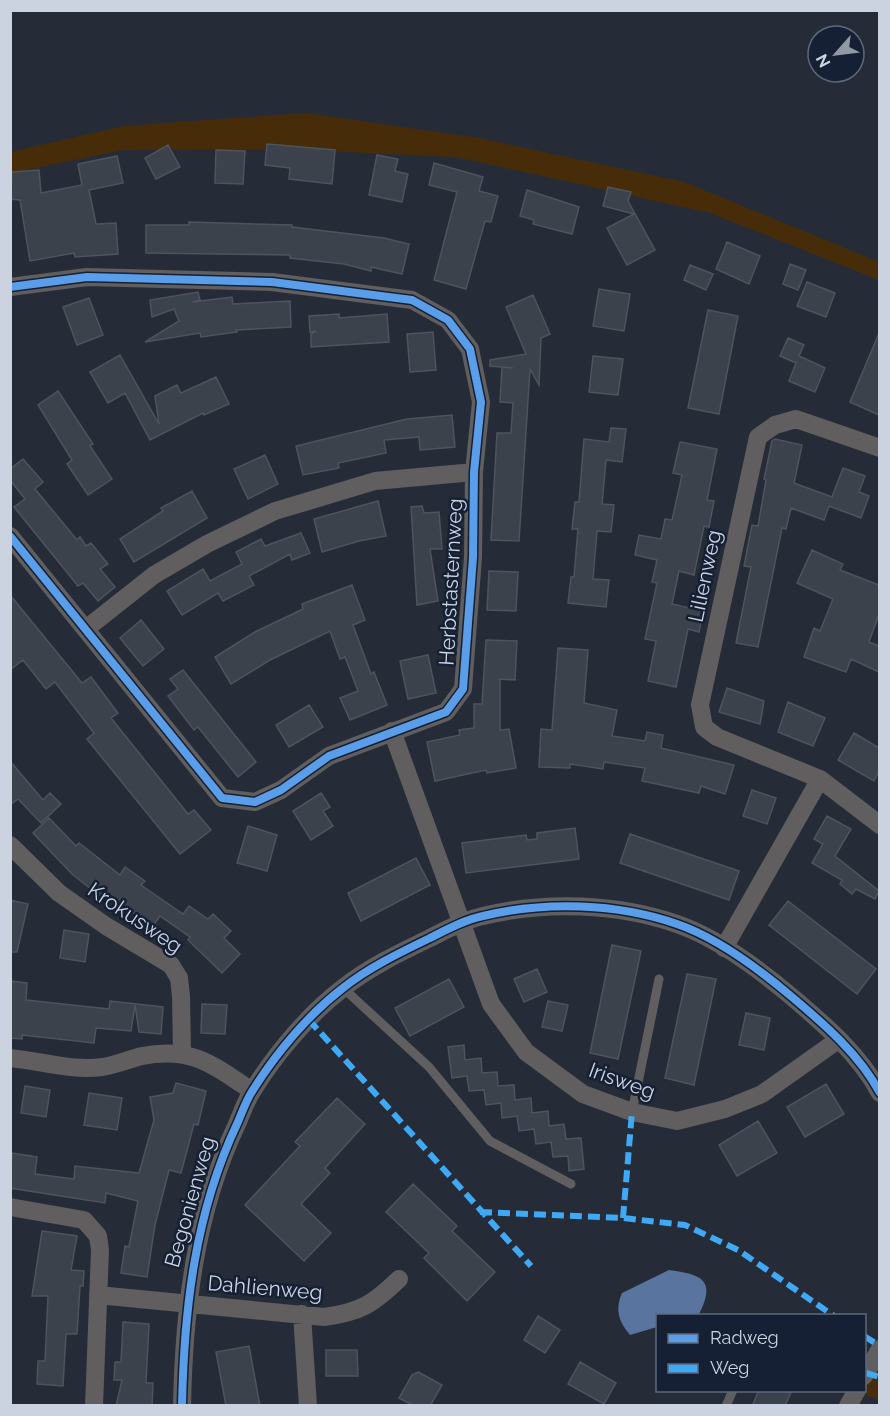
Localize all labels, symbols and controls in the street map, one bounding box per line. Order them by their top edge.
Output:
north arrow [806,24,866,84]
text: N [812,51,834,71]
street label: Herbstasternweg [434,498,467,666]
street label: Lilienweg [683,528,726,624]
street label: Krokusweg [83,877,187,958]
street label: Irisweg [585,1057,659,1104]
street label: Begonienweg [159,1134,220,1270]
street label: Dahlienweg [207,1270,324,1305]
legend [656,1314,866,1392]
text: Radweg [710,1327,779,1348]
text: Weg [710,1357,749,1378]

